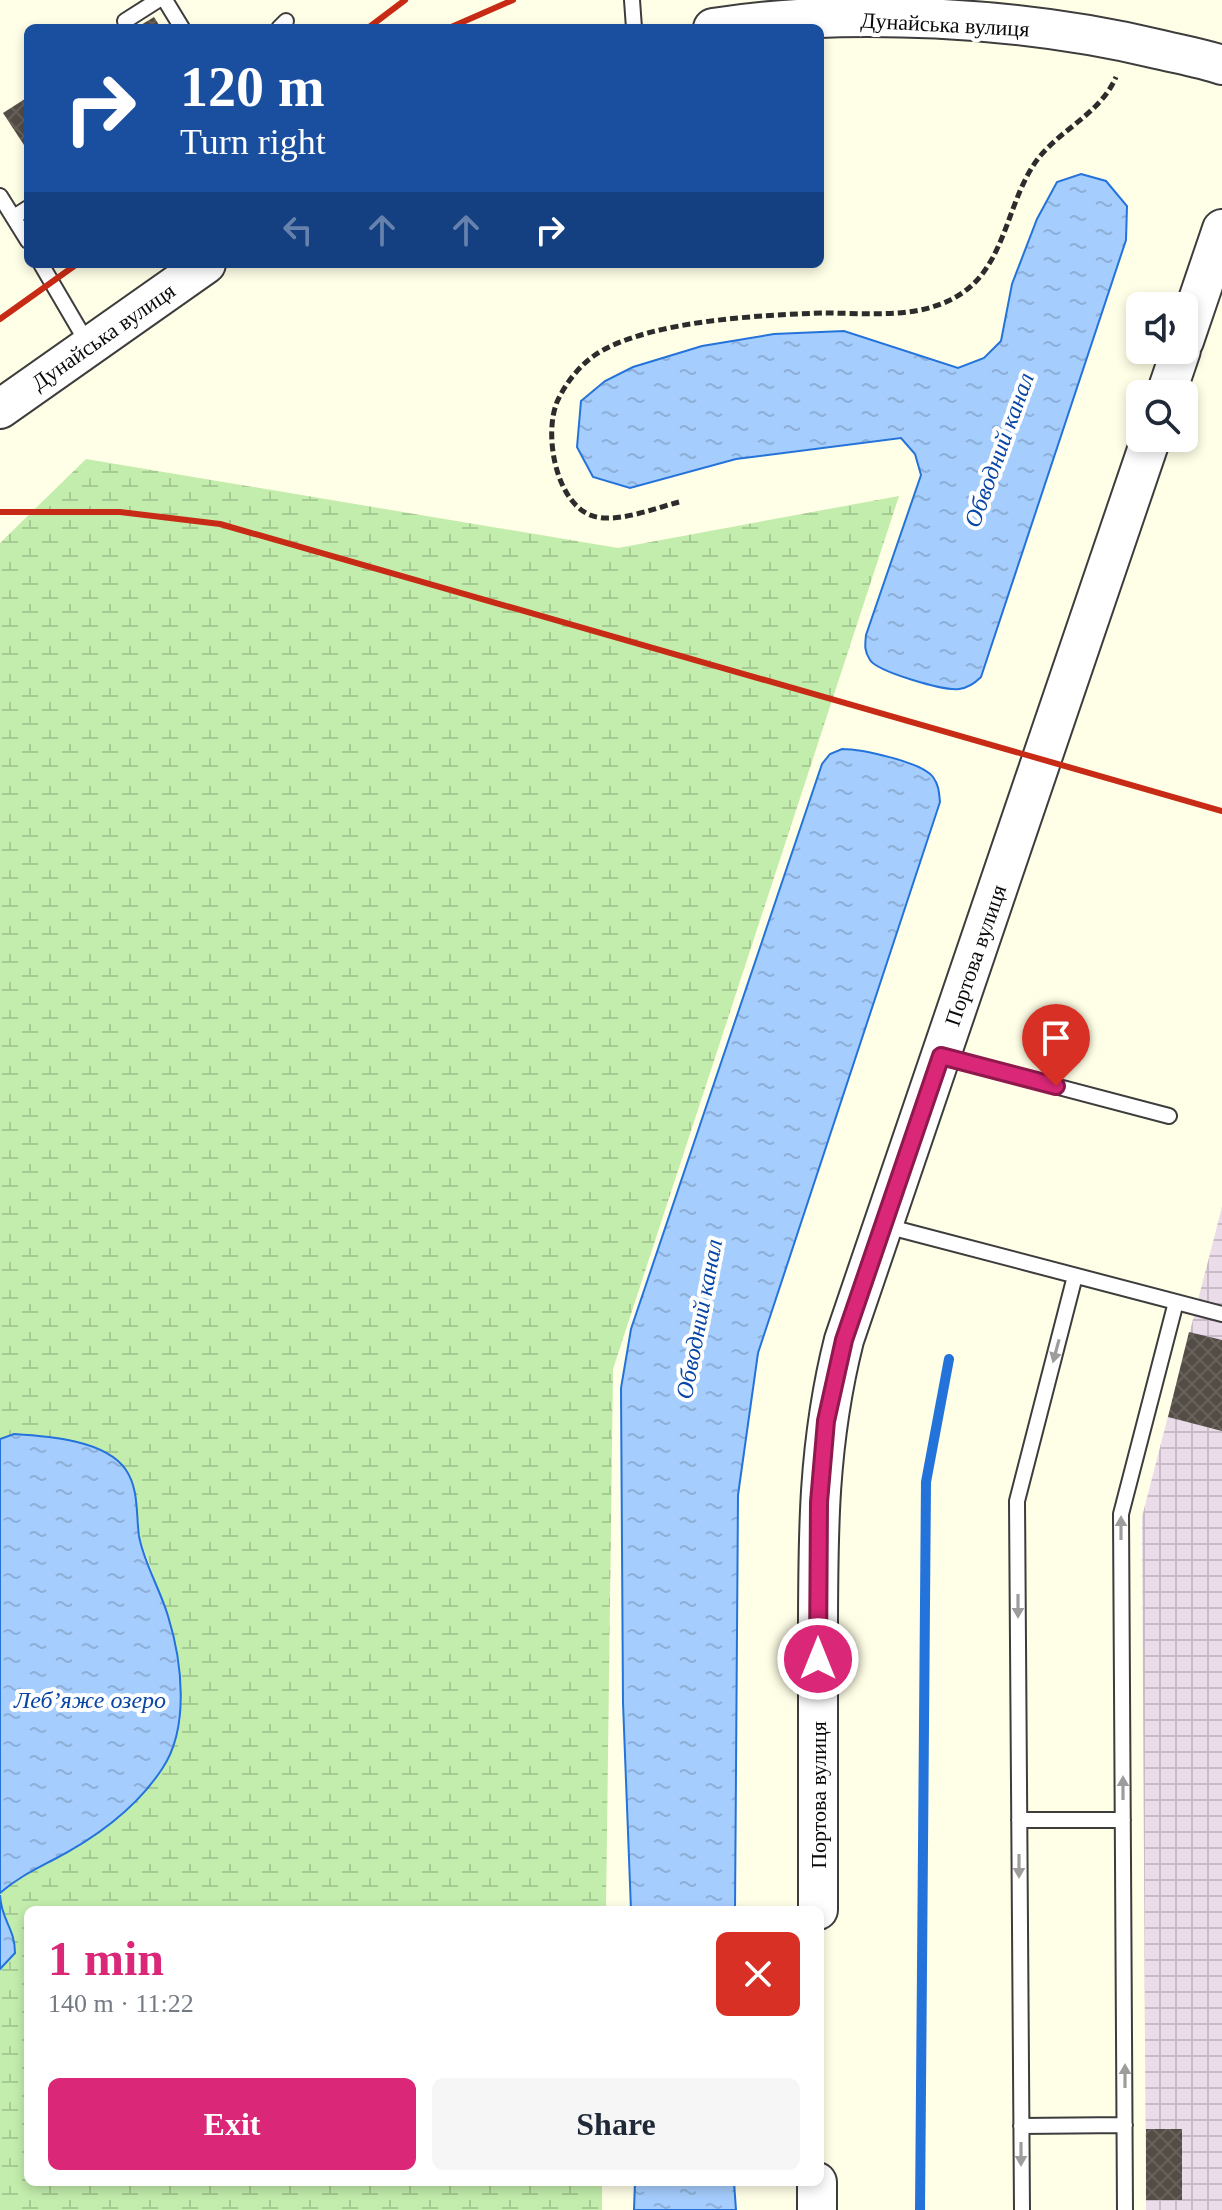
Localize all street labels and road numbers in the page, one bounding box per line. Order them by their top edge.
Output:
street label: Дунайська вулиця [860,8,1030,41]
street label: Дунайська вулиця [27,278,180,395]
street label: Портова вулиця [940,881,1011,1029]
street label: Портова вулиця [806,1721,831,1869]

